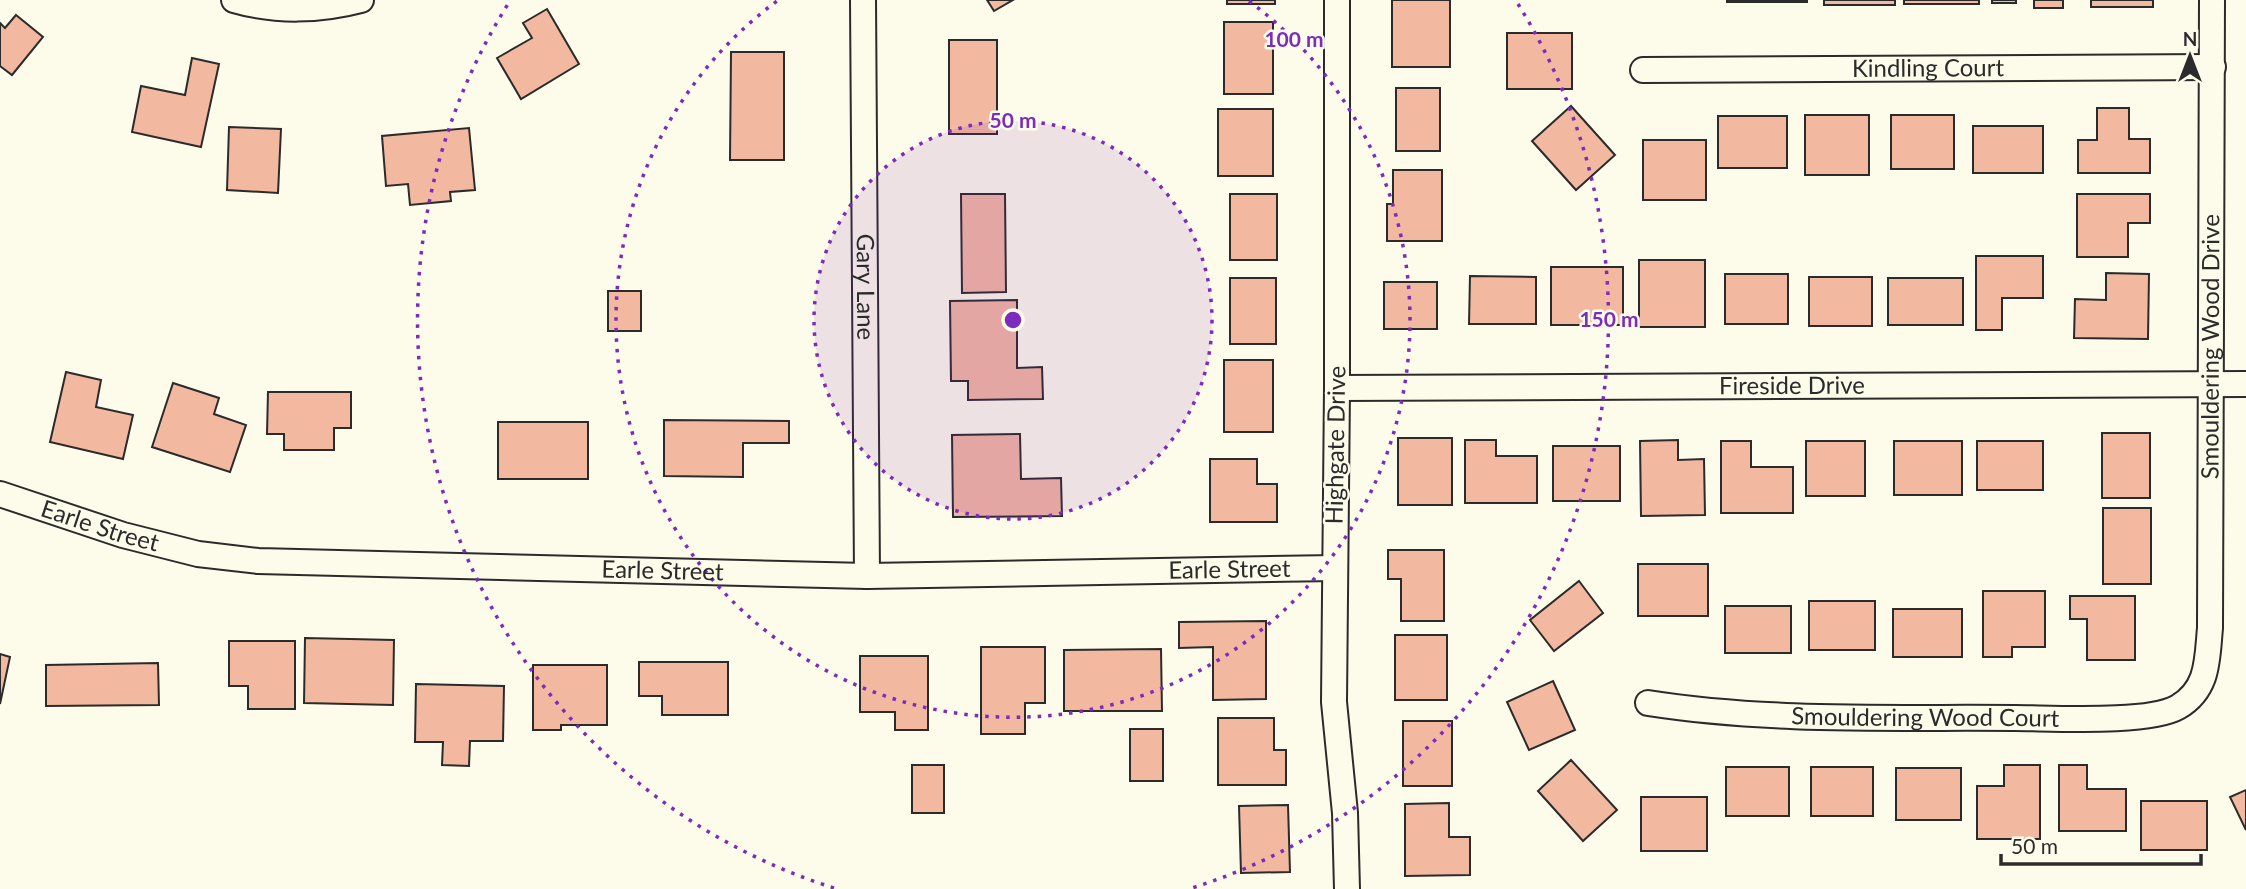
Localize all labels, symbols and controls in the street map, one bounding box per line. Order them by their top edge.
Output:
north arrow [2155,21,2225,91]
text: 100 m [1264,26,1324,51]
text: N [2183,27,2197,50]
street label: Kindling Court [1852,52,2005,82]
text: 50 m [989,107,1037,132]
street label: Smouldering Wood Drive [2194,214,2224,479]
street label: Gary Lane [852,234,881,340]
text: 150 m [1579,306,1639,331]
centre of rings [1001,308,1025,332]
street label: Highgate Drive [1319,365,1350,525]
street label: Fireside Drive [1719,370,1865,399]
street label: Earle Street [38,493,163,557]
street label: Earle Street [601,553,724,585]
street label: Earle Street [1168,553,1291,584]
street label: Smouldering Wood Court [1791,700,2060,732]
scale bar [2001,822,2200,866]
text: 50 m [2011,833,2058,858]

